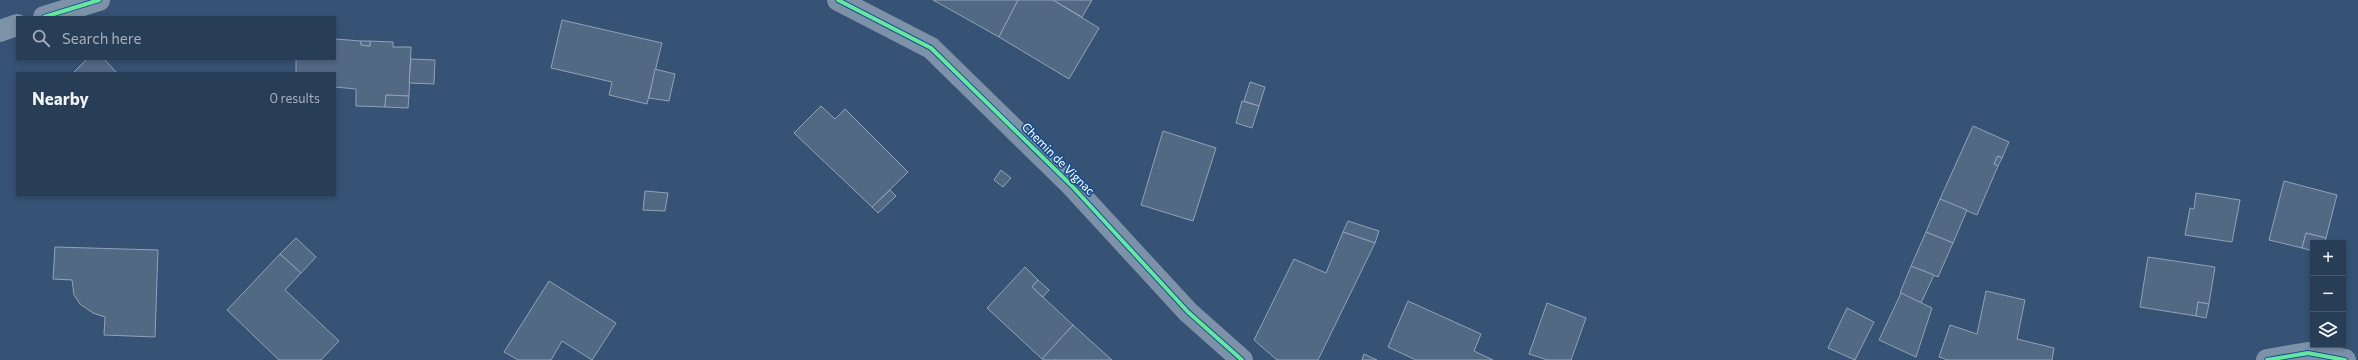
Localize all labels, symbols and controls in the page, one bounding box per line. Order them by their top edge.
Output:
search box [16,16,336,60]
icon: search [30,27,52,49]
text: Search here [62,29,141,47]
text: Nearby [32,88,89,109]
text: 0 results [269,90,320,106]
street label: Chemin de Vignac [1020,119,1098,197]
map controls [2310,240,2346,348]
button: + [2310,240,2346,276]
button: − [2310,276,2346,312]
button: layers [2310,312,2346,348]

